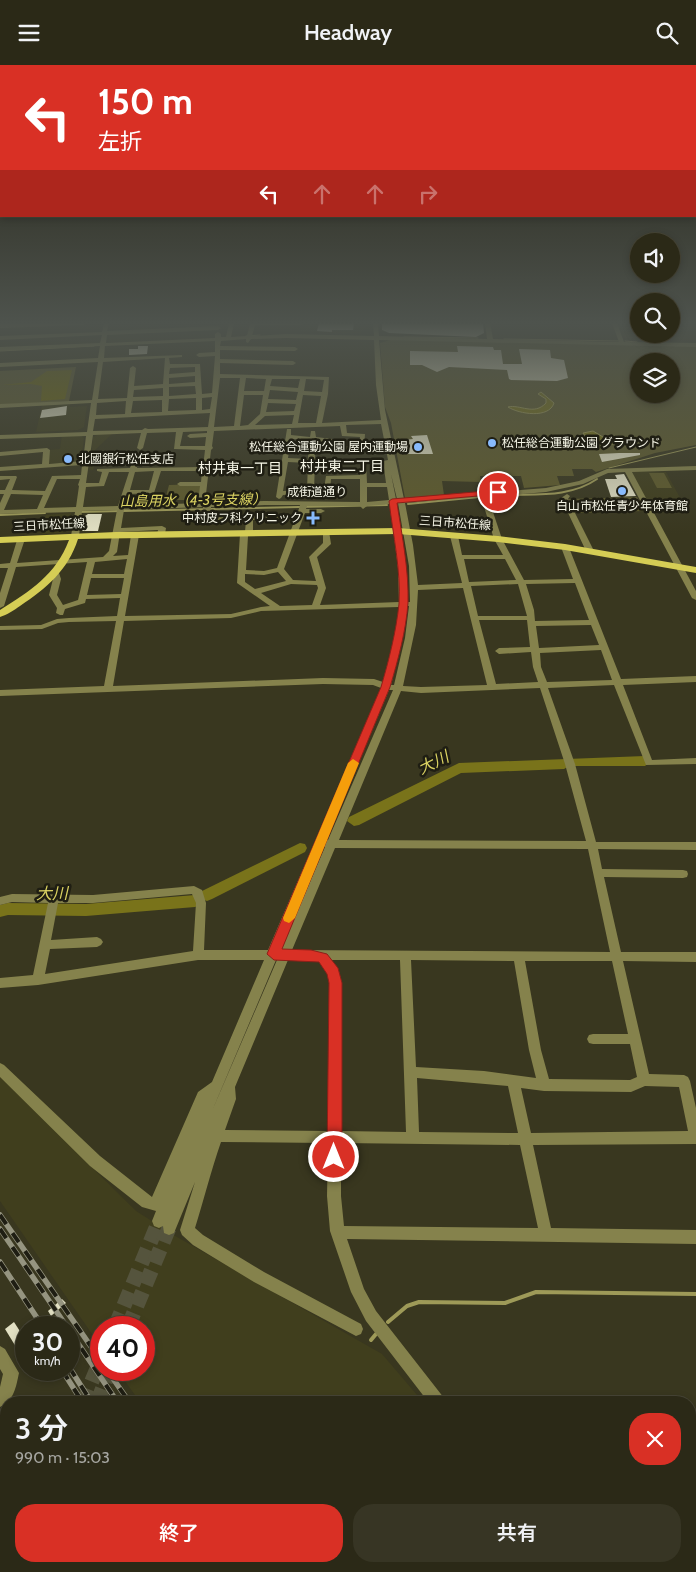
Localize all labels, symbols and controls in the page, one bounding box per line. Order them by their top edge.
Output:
icon: menu [15,19,43,47]
text: Headway [304,19,392,46]
icon: search [653,19,681,47]
text: 150 m [98,80,193,123]
icon: left [15,85,80,150]
text: 左折 [98,128,142,155]
icon: left [255,180,283,208]
icon: ahead [308,180,336,208]
icon: ahead [361,180,389,208]
icon: right [414,180,442,208]
map controls [630,233,680,403]
button: sound [630,233,680,283]
button: search [630,293,680,343]
button: layers [630,353,680,403]
place label: 松任総合運動公園 グラウンド [502,435,661,450]
marker: 松任総合運動公園 グラウンド [486,437,498,449]
place label: 松任総合運動公園 屋内運動場 [249,439,408,454]
marker: 松任総合運動公園 屋内運動場 [412,441,424,453]
place label: 北國銀行松任支店 [78,451,174,466]
marker: 北國銀行松任支店 [62,453,74,465]
district label: 村井東二丁目 [300,457,384,475]
district label: 村井東一丁目 [198,459,282,477]
pin [477,471,519,513]
icon: arrive [484,478,512,506]
street label: 成街道通り [287,484,347,499]
marker: 白山市松任青少年体育館 [616,485,628,497]
water label: 山島用水（4-3号支線） [120,490,266,510]
place label: 白山市松任青少年体育館 [556,498,688,513]
place label: 中村皮フ科クリニック [182,510,302,525]
marker: 中村皮フ科クリニック [306,511,320,525]
street label: 三日市松任線 [419,513,491,532]
street label: 三日市松任線 [13,515,85,534]
water label: 大川 [415,746,454,778]
water label: 大川 [36,884,70,903]
position arrow [307,1130,359,1182]
speed limit sign: 40 [90,1316,155,1381]
text: 30 [32,1327,63,1357]
text: km/h [34,1353,61,1368]
text: 3 分 [15,1410,68,1447]
button: close [629,1413,681,1465]
text: 990 m · 15:03 [15,1448,110,1467]
button: 終了 [15,1504,343,1562]
button: 共有 [353,1504,681,1562]

